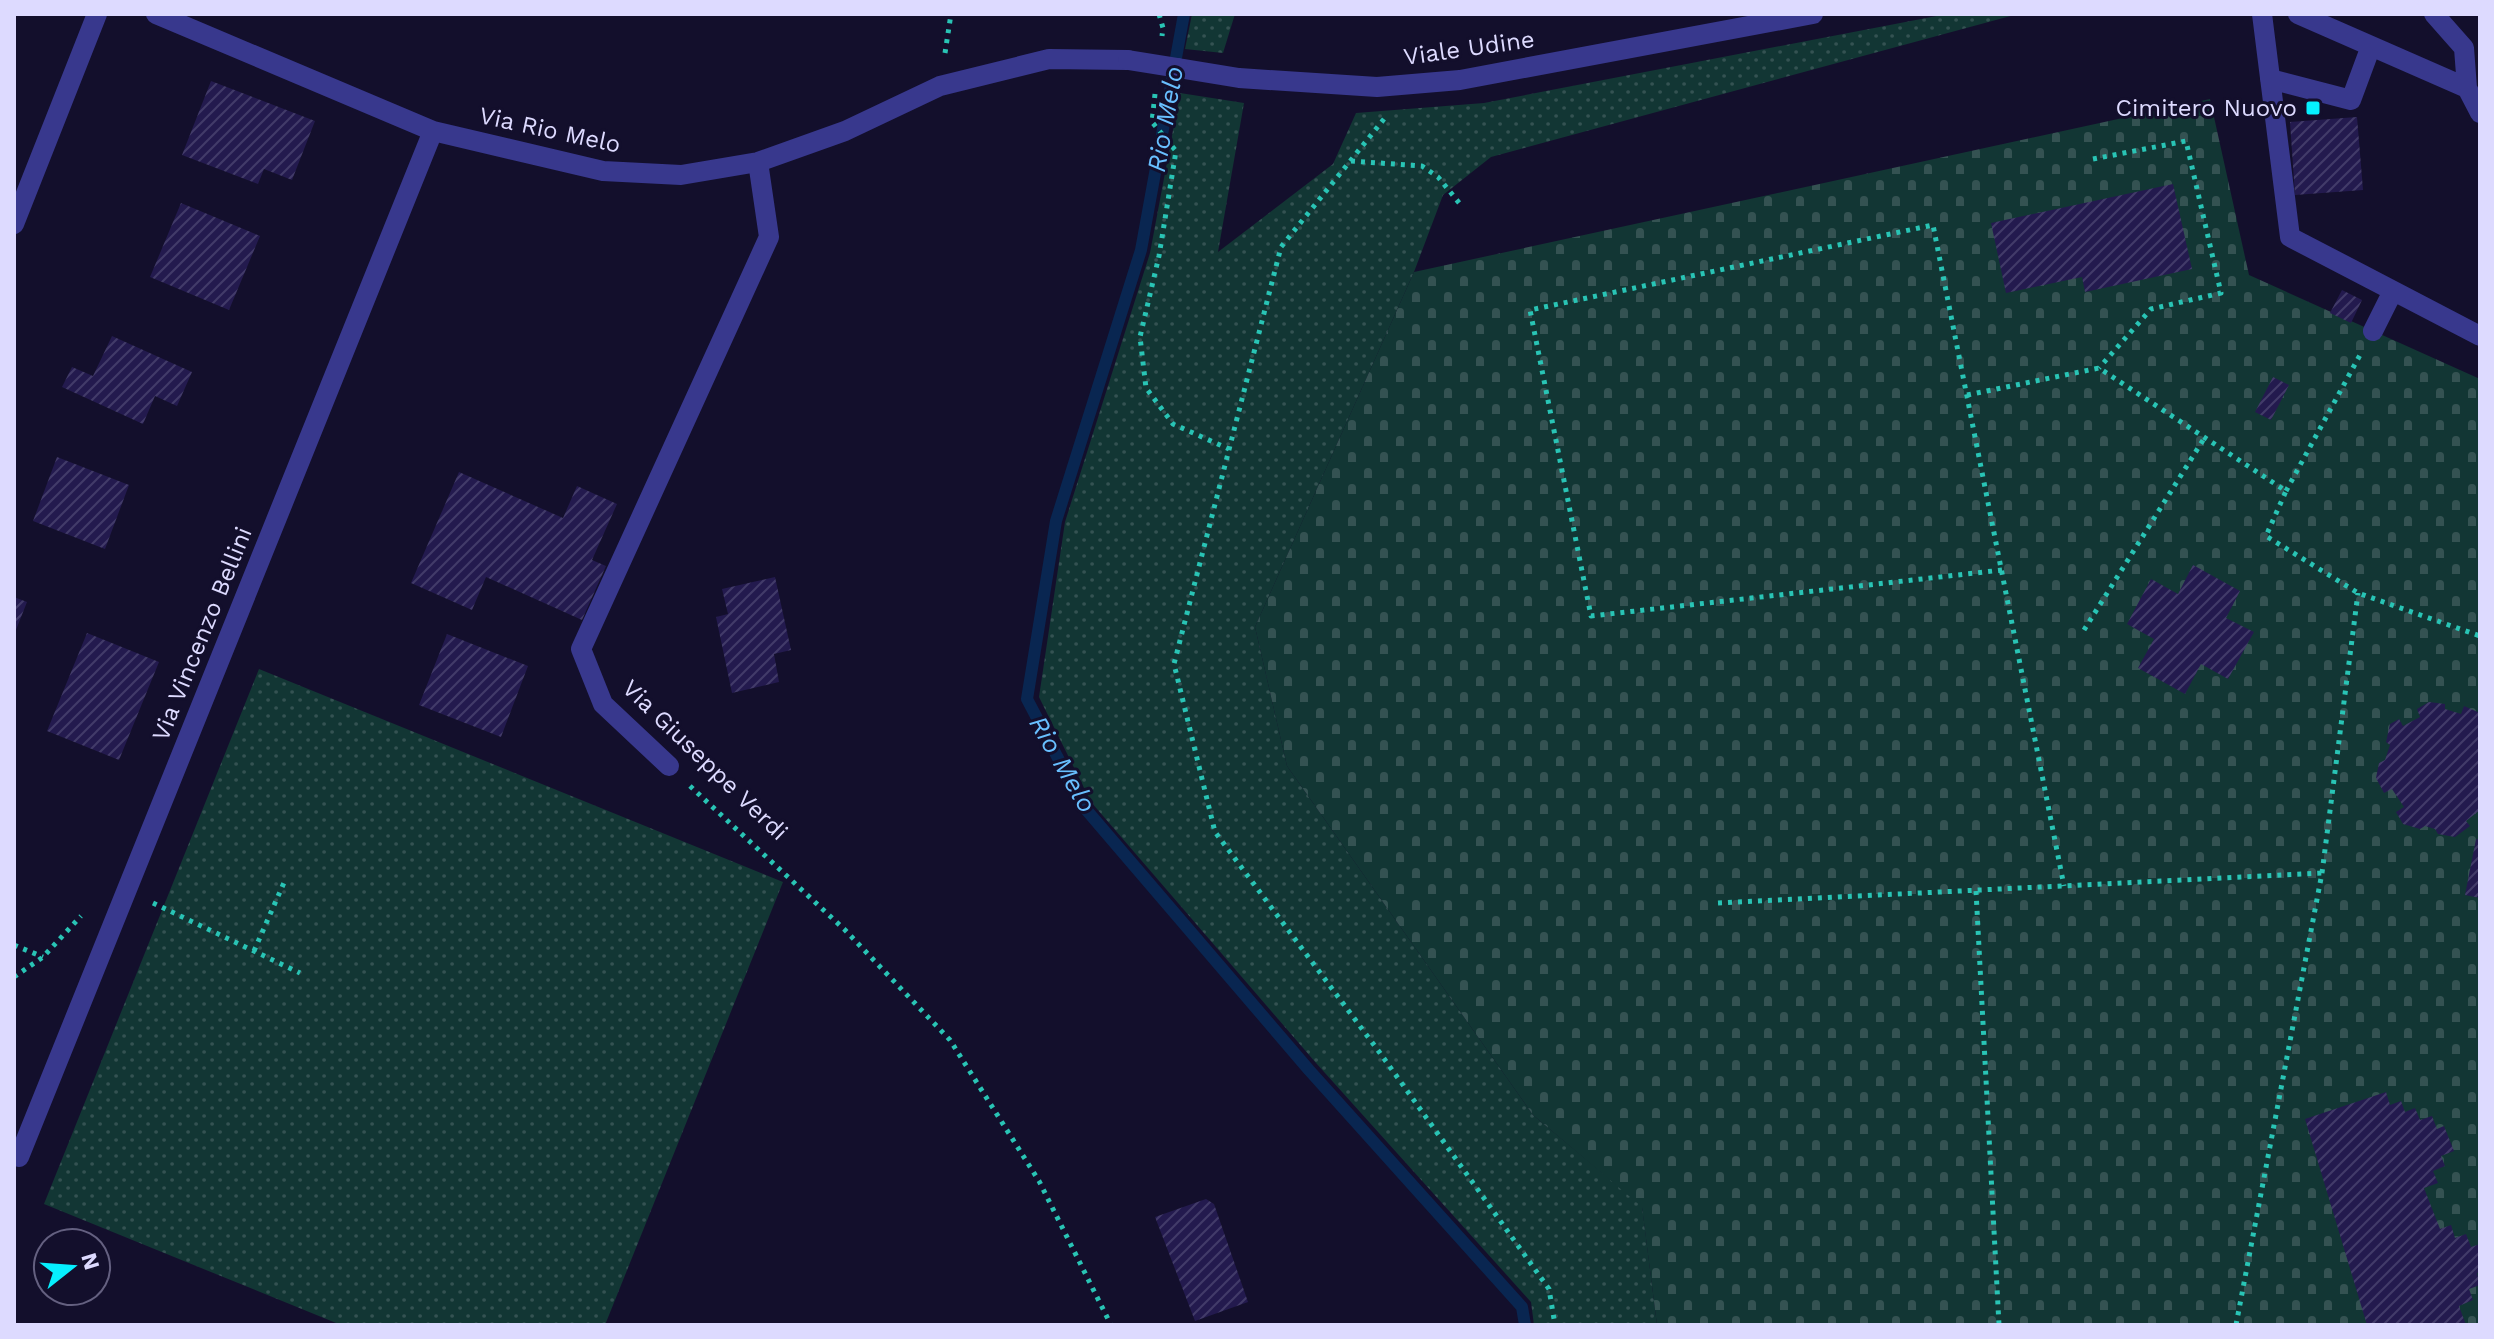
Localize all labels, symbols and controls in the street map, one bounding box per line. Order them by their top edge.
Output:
street label: Viale Udine [1402,25,1536,71]
water label: Rio Melo [1141,64,1189,174]
place label: Cimitero Nuovo [2115,94,2297,122]
marker: Cimitero Nuovo [2304,99,2322,117]
street label: Via Rio Melo [477,101,623,159]
street label: Via Vincenzo Bellini [146,523,258,745]
street label: Via Giuseppe Verdi [617,674,793,846]
water label: Rio Melo [1023,710,1103,818]
north arrow [32,1227,112,1307]
text: N [76,1250,105,1273]

